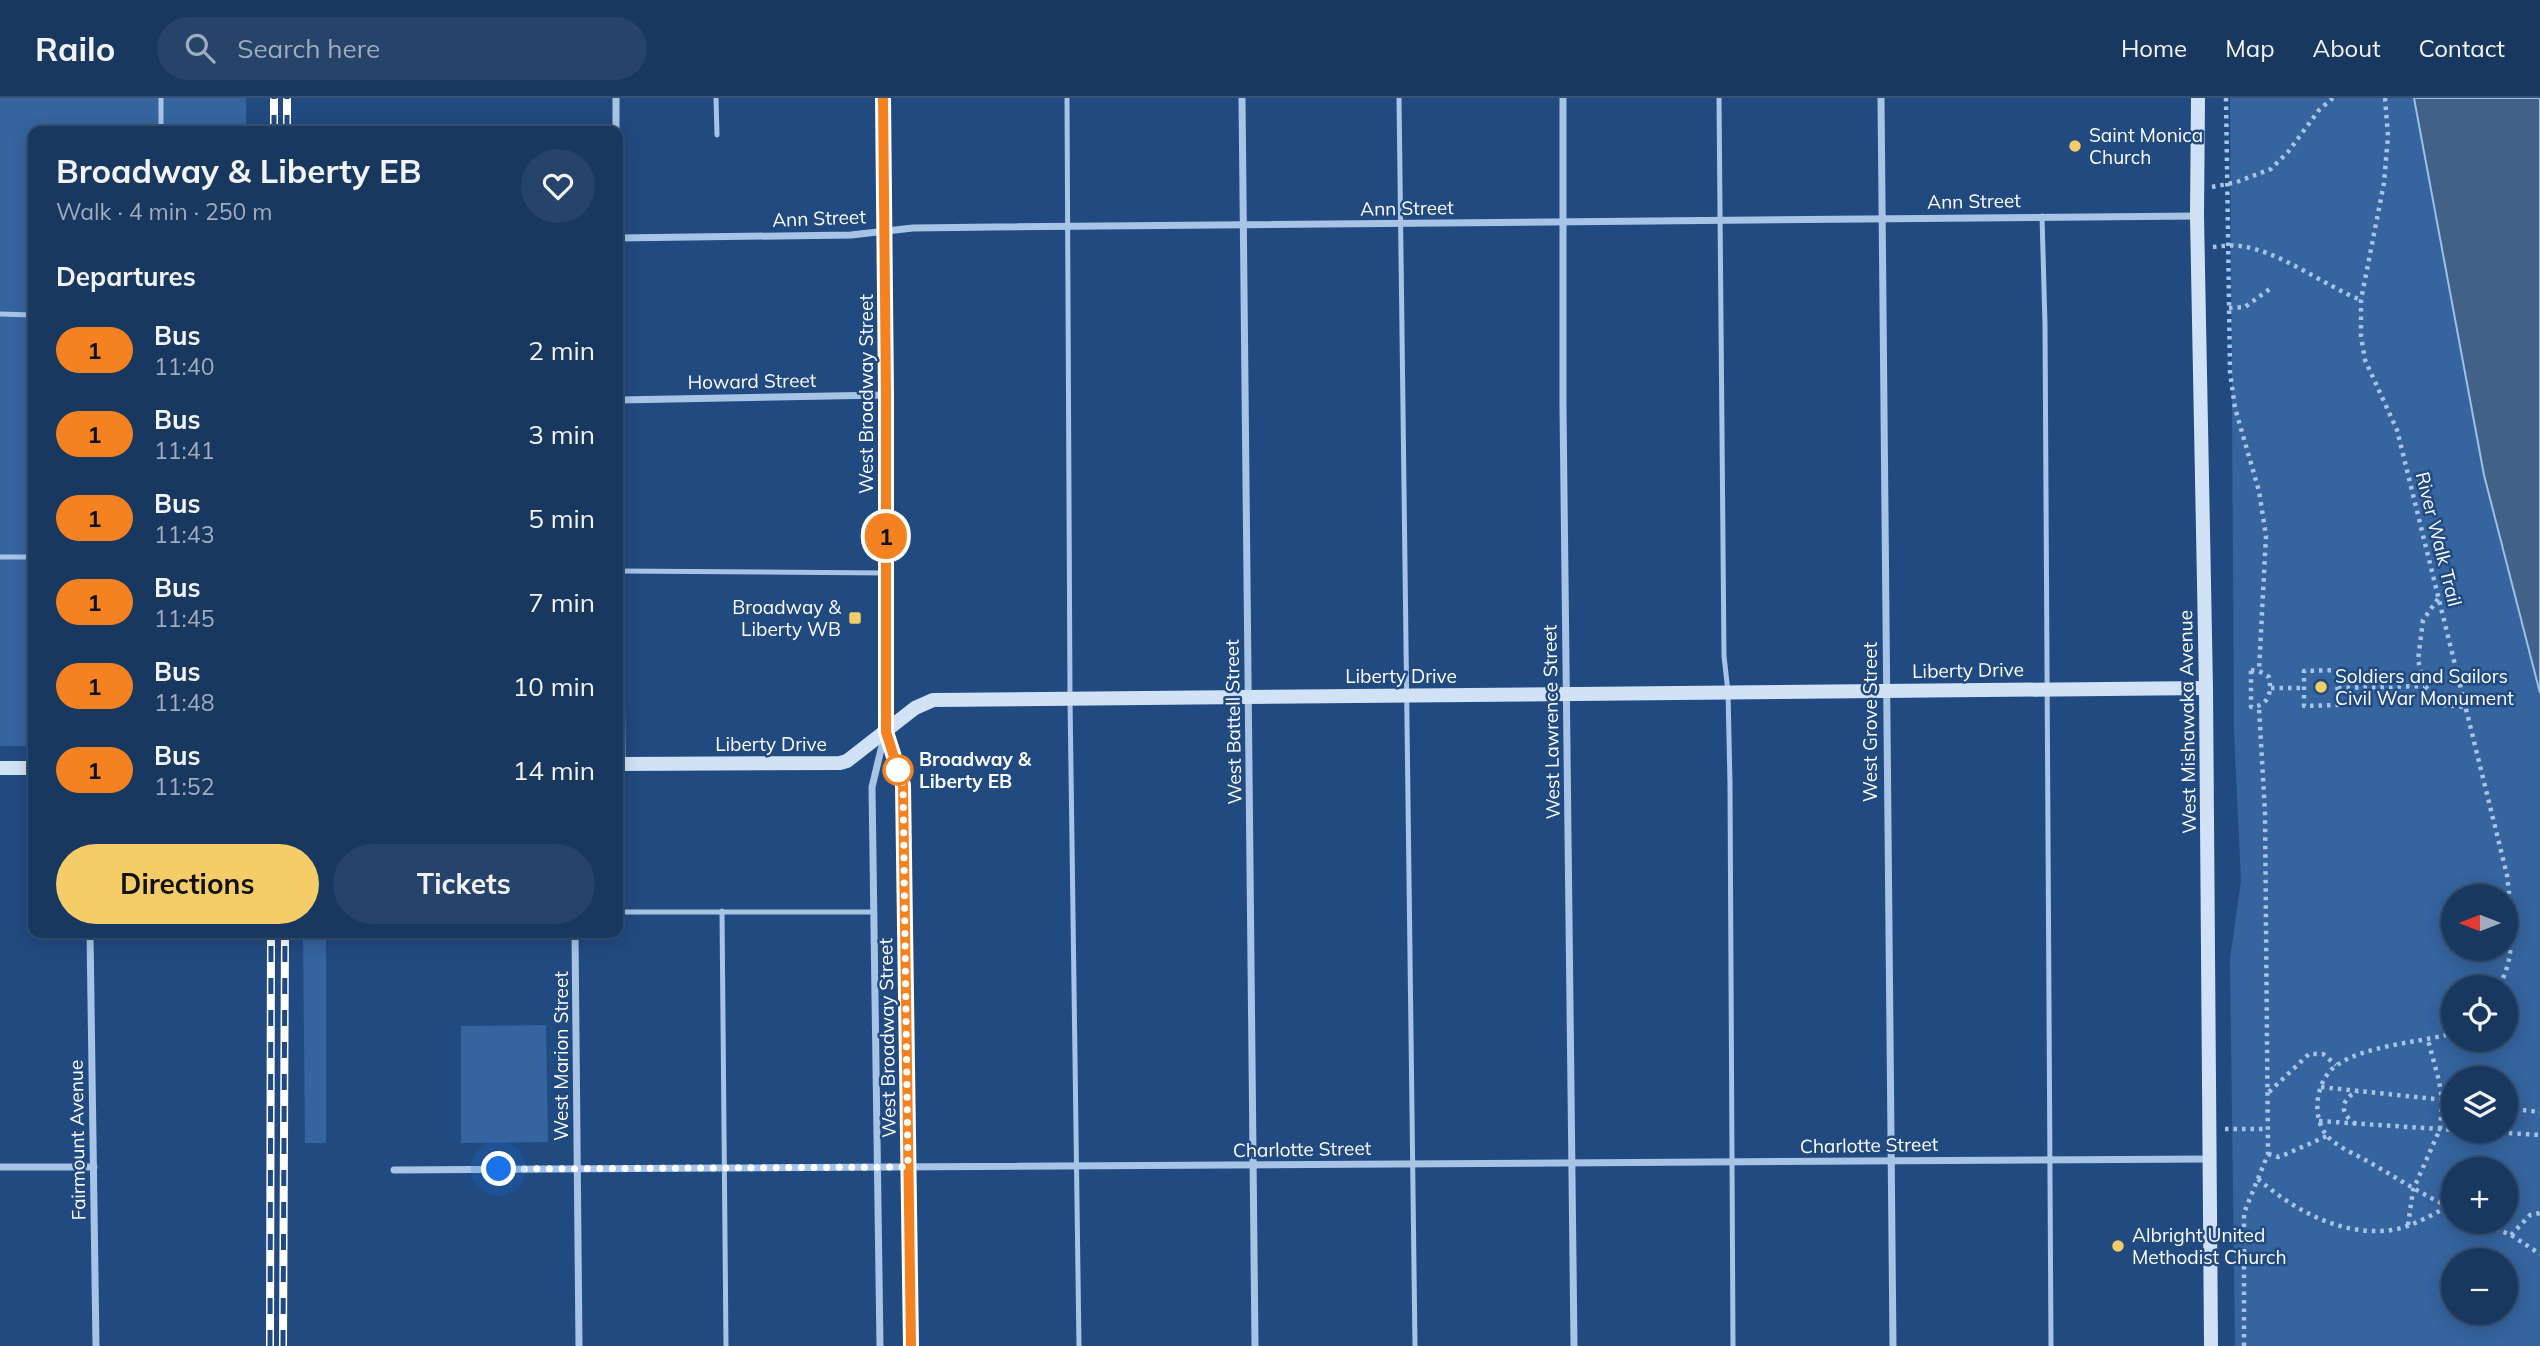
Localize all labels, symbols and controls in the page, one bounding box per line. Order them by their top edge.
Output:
search box [157,17,647,80]
text: Railo [35,28,115,69]
icon: search [181,29,219,67]
text: Search here [237,32,380,65]
text: Home [2121,33,2187,63]
text: Map [2225,33,2275,63]
text: About [2313,33,2381,63]
text: Contact [2419,33,2505,63]
place label: Saint Monica Church [2089,123,2203,169]
marker: Saint Monica Church [2067,138,2083,154]
button: heart [521,149,595,223]
text: Broadway & Liberty EB [56,150,421,191]
street label: Ann Street [1927,188,2021,214]
street label: Ann Street [1360,195,1454,221]
text: Walk · 4 min · 250 m [56,197,273,226]
street label: Ann Street [772,204,867,232]
text: Departures [56,260,196,293]
street label: West Broadway Street [854,294,878,494]
text: Bus [154,319,200,352]
text: 2 min [528,334,595,367]
text: 1 [87,335,102,365]
text: 11:40 [154,352,214,381]
street label: Howard Street [687,368,817,394]
text: Bus [154,403,200,436]
text: 3 min [528,418,595,451]
text: 1 [87,419,102,449]
text: 11:41 [154,436,214,465]
street label: River Walk Trail [2411,469,2467,609]
text: Bus [154,487,200,520]
text: 5 min [528,502,595,535]
text: 1 [87,503,102,533]
line badge: 1 [863,513,909,559]
text: 11:43 [154,520,214,549]
text: 1 [879,521,893,551]
text: Bus [154,571,200,604]
text: 7 min [528,586,595,619]
text: 1 [87,587,102,617]
place label: Broadway & Liberty WB [732,595,842,641]
text: 11:45 [154,604,214,633]
marker: Broadway & Liberty WB [847,610,863,626]
street label: West Mishawaka Avenue [2173,610,2201,834]
street label: West Lawrence Street [1537,624,1565,820]
street label: West Battell Street [1220,639,1246,805]
street label: West Grove Street [1858,641,1882,802]
text: Bus [154,655,200,688]
street label: Liberty Drive [1912,657,2024,683]
street label: Liberty Drive [1345,664,1457,688]
place label: Soldiers and Sailors Civil War Monument [2335,664,2514,710]
text: 10 min [513,670,595,703]
text: 1 [87,671,102,701]
marker: Soldiers and Sailors Civil War Monument [2313,679,2329,695]
text: 11:48 [154,688,214,717]
street label: Liberty Drive [715,732,827,756]
text: Bus [154,739,200,772]
place label: Broadway & Liberty EB [919,747,1032,793]
text: 14 min [513,754,595,787]
text: 1 [87,755,102,785]
marker: Broadway & Liberty EB [883,755,913,785]
text: 11:52 [154,772,214,801]
button: Directions [56,844,319,924]
button: Tickets [333,844,595,924]
north arrow [2441,884,2518,961]
map controls [2441,884,2518,1325]
street label: West Broadway Street [873,938,901,1138]
street label: West Marion Street [549,971,573,1141]
button: locate [2441,975,2518,1052]
street label: Fairmount Avenue [64,1060,90,1220]
button: layers [2441,1066,2518,1143]
street label: Charlotte Street [1800,1132,1939,1158]
street label: Charlotte Street [1233,1136,1372,1162]
your location [481,1151,516,1186]
button: + [2441,1157,2518,1234]
place label: Albright United Methodist Church [2132,1223,2287,1269]
marker: Albright United Methodist Church [2110,1238,2126,1254]
button: − [2441,1248,2518,1325]

